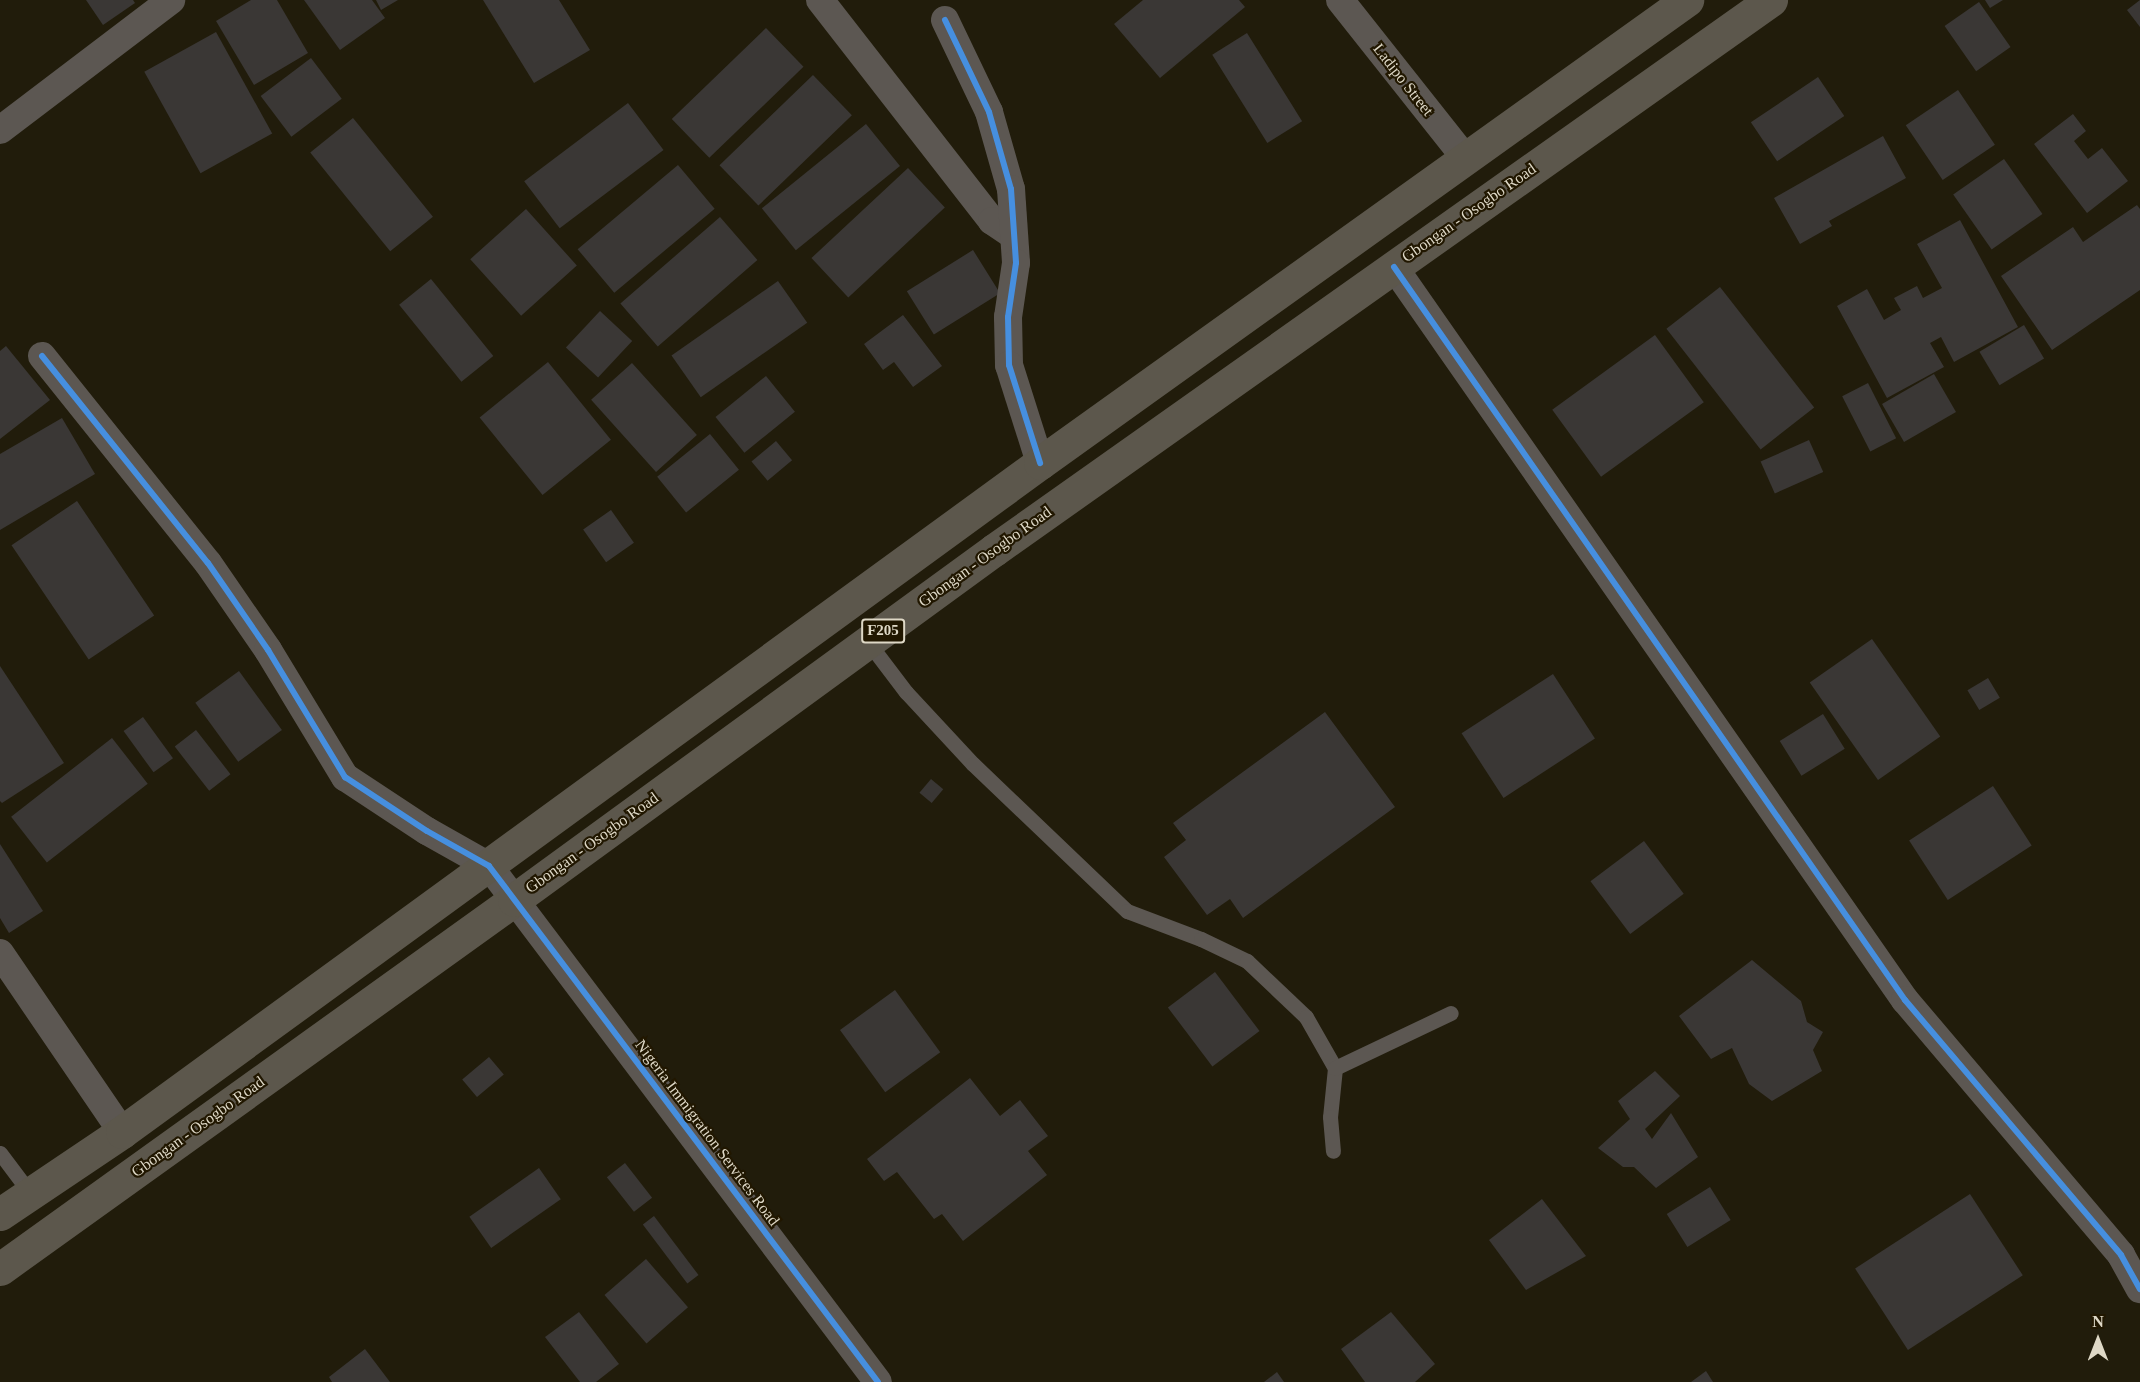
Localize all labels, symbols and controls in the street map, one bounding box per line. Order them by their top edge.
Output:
street label: Ladipo Street [1369,40,1437,120]
street label: Gbongan - Osogbo Road [1398,159,1540,267]
street label: Gbongan - Osogbo Road [915,502,1055,612]
road number: F205 [860,619,906,643]
street label: Gbongan - Osogbo Road [522,788,662,898]
street label: Nigeria Immigration Services Road [631,1036,783,1230]
street label: Gbongan - Osogbo Road [128,1072,268,1182]
north arrow [2068,1310,2128,1370]
text: N [2092,1313,2104,1330]

